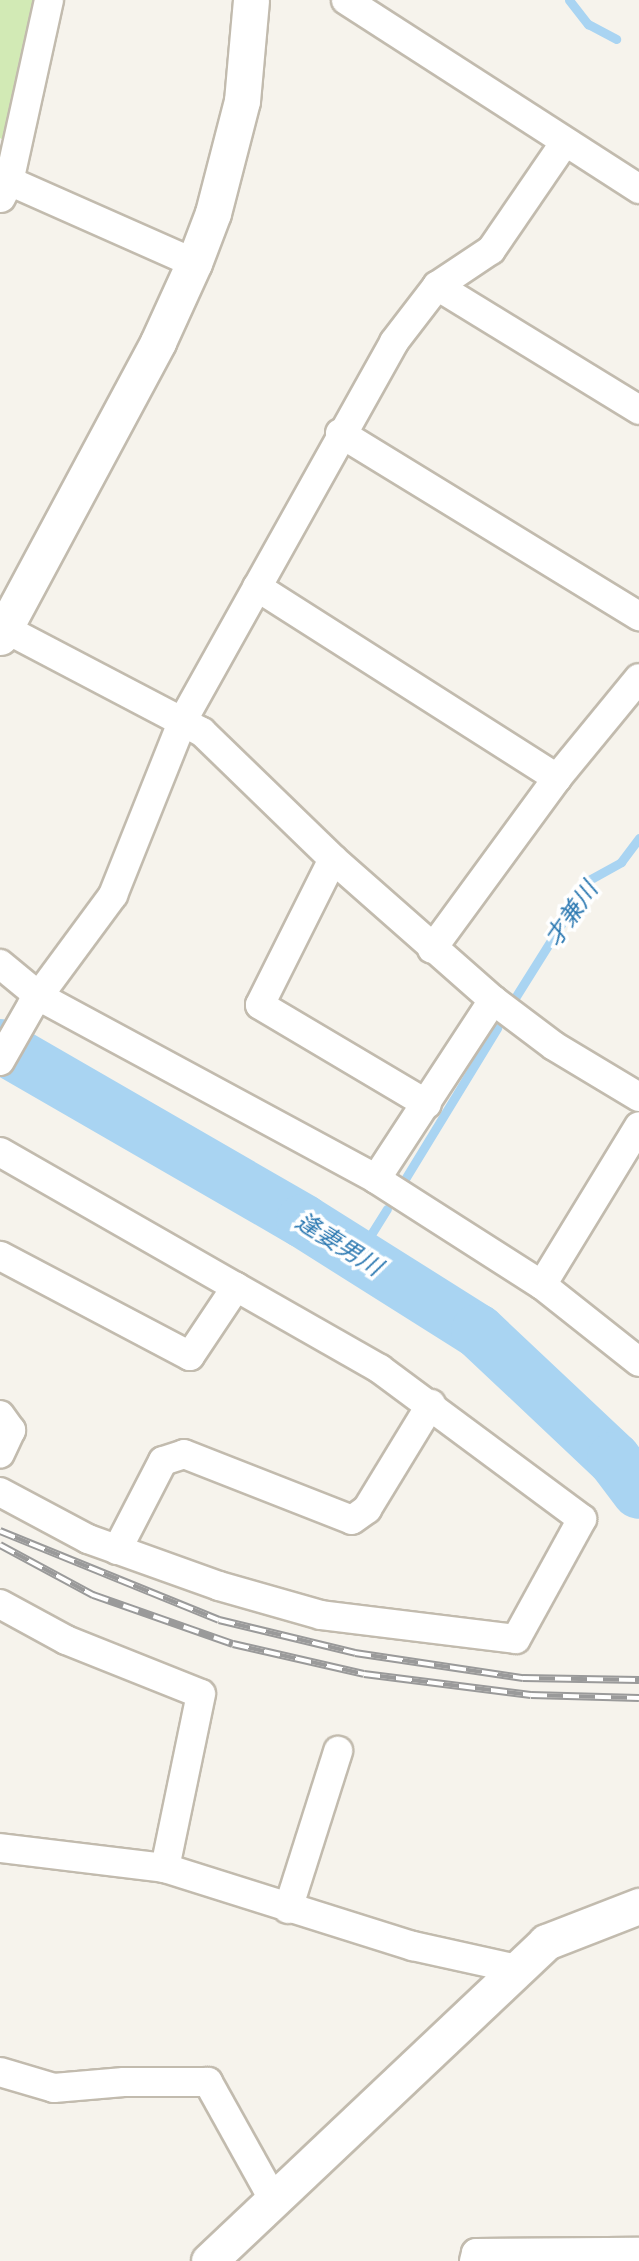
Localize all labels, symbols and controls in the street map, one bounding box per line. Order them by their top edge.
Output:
water label: 才兼川 [539,876,603,952]
water label: 逢妻男川 [291,1206,387,1282]

